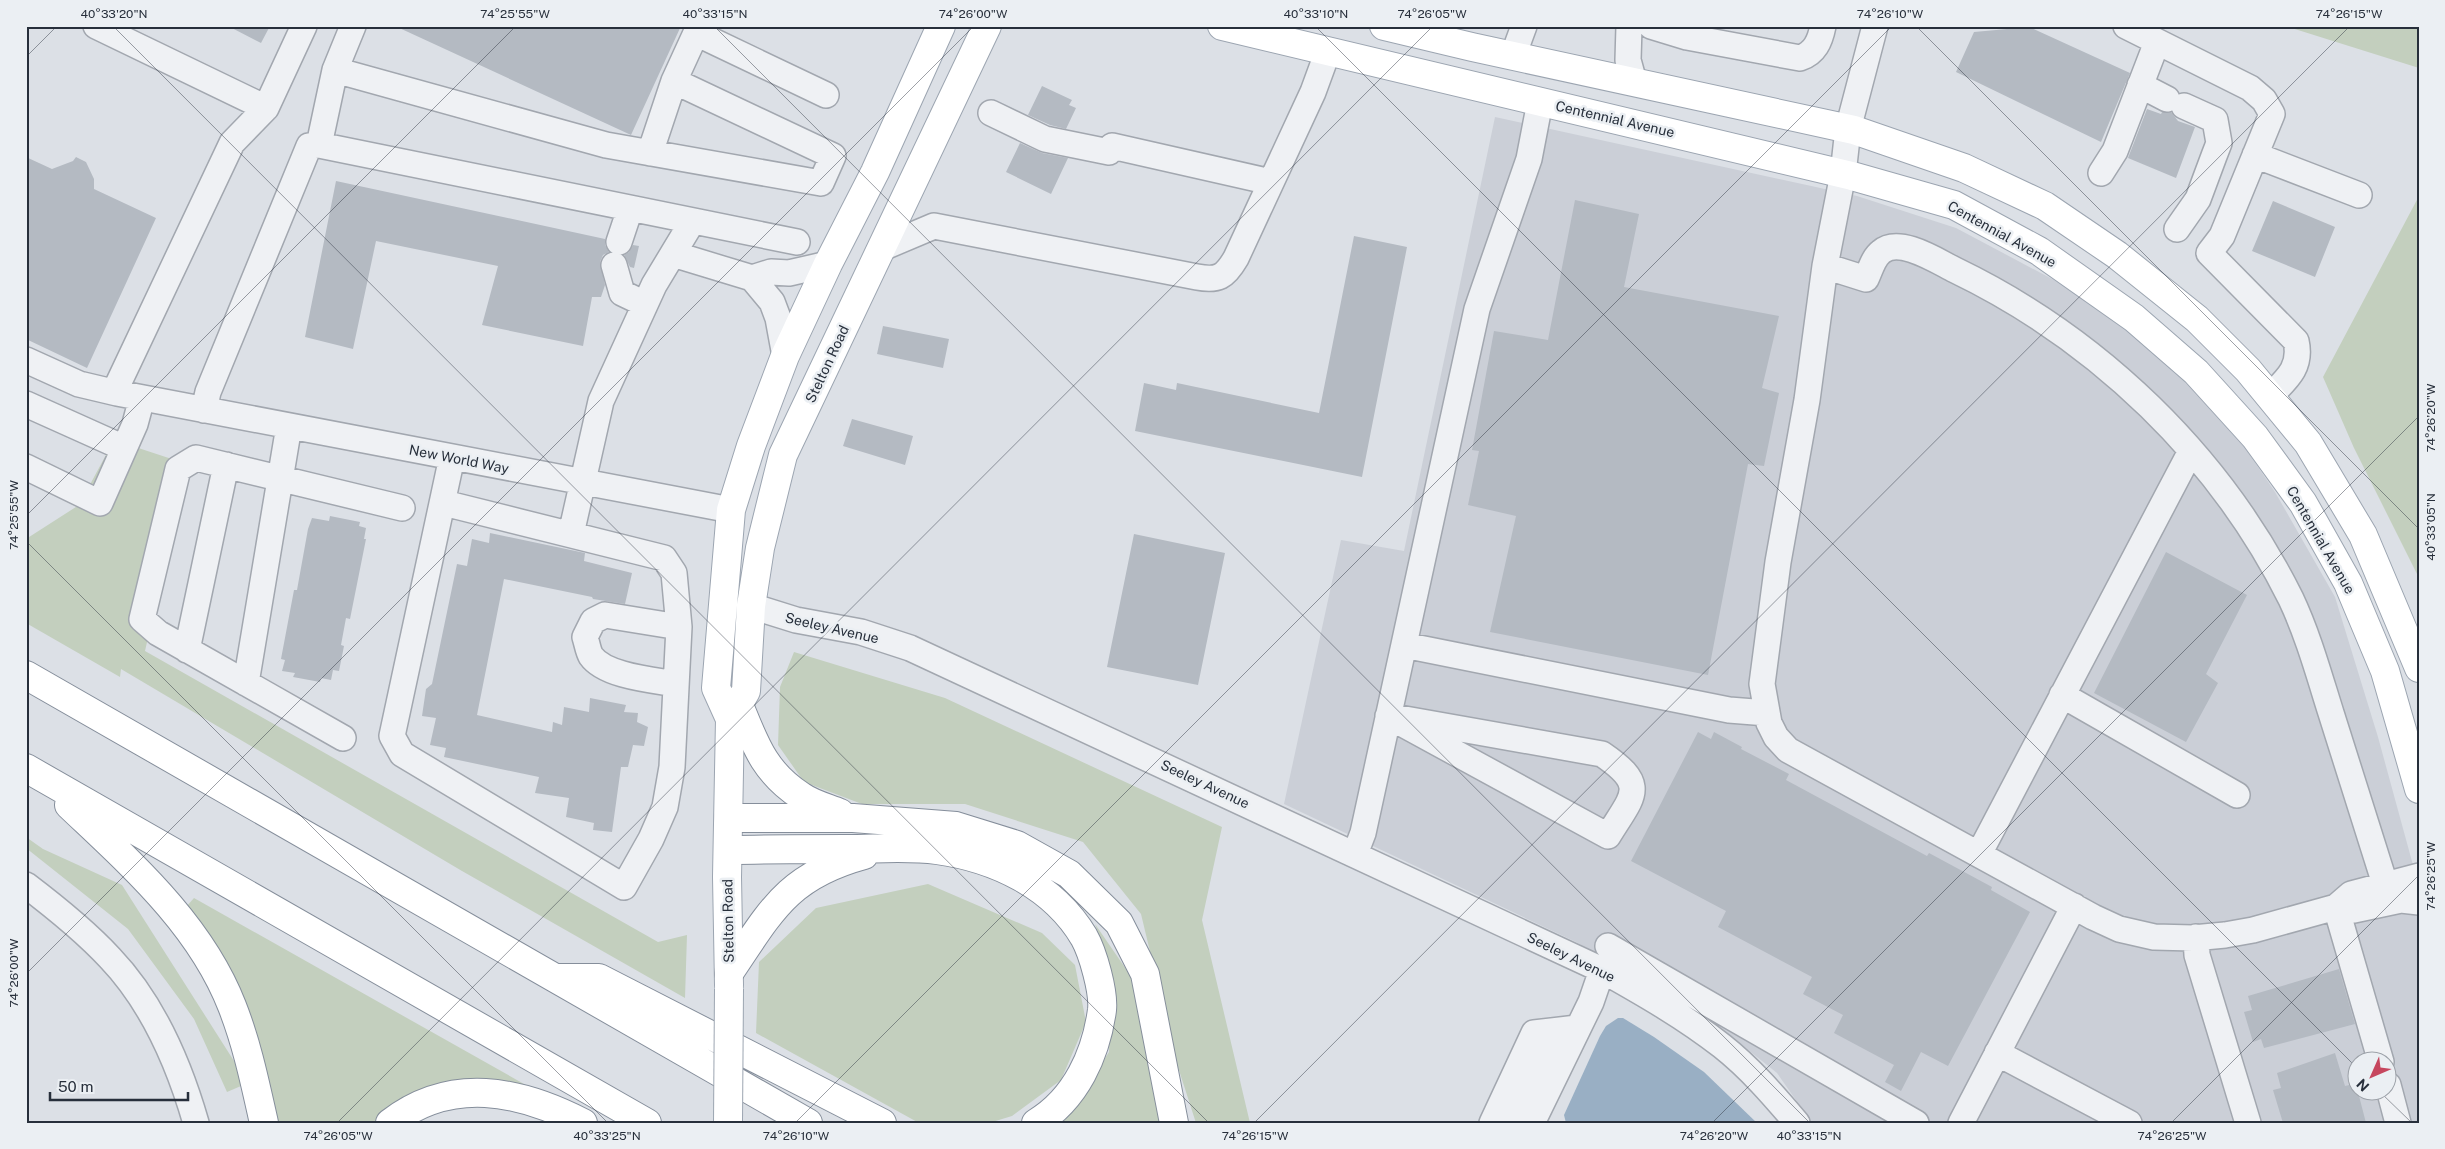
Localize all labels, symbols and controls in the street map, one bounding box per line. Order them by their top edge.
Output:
text: 40°33'20"N [80,7,148,21]
text: 74°25'55"W [480,7,550,21]
text: 40°33'15"N [682,7,748,21]
text: 74°26'00"W [939,7,1008,21]
text: 40°33'10"N [1284,7,1348,21]
text: 74°26'05"W [1397,7,1467,21]
text: 74°26'10"W [1857,7,1924,21]
text: 74°26'15"W [2316,7,2383,21]
street label: Centennial Avenue [1554,98,1676,140]
street label: Centennial Avenue [1945,198,2059,271]
street label: Stelton Road [802,323,852,405]
text: 74°26'20"W [2424,383,2438,452]
street label: New World Way [408,441,511,477]
text: 74°25'55"W [7,480,21,550]
street label: Centennial Avenue [2284,483,2358,597]
text: 40°33'05"N [2424,493,2438,561]
street label: Seeley Avenue [783,609,881,647]
street label: Seeley Avenue [1158,756,1252,812]
text: 74°26'25"W [2424,841,2438,910]
street label: Stelton Road [719,879,737,963]
street label: Seeley Avenue [1524,929,1618,985]
text: 74°26'00"W [7,938,21,1007]
north arrow [2348,1052,2398,1102]
scale bar [50,1069,188,1101]
text: N [2353,1076,2372,1095]
text: 50 m [58,1078,93,1095]
text: 74°26'05"W [303,1129,373,1143]
text: 40°33'25"N [573,1129,641,1143]
text: 74°26'10"W [763,1129,830,1143]
text: 74°26'15"W [1222,1129,1289,1143]
text: 74°26'20"W [1680,1129,1749,1143]
text: 40°33'15"N [1776,1129,1842,1143]
text: 74°26'25"W [2138,1129,2207,1143]

